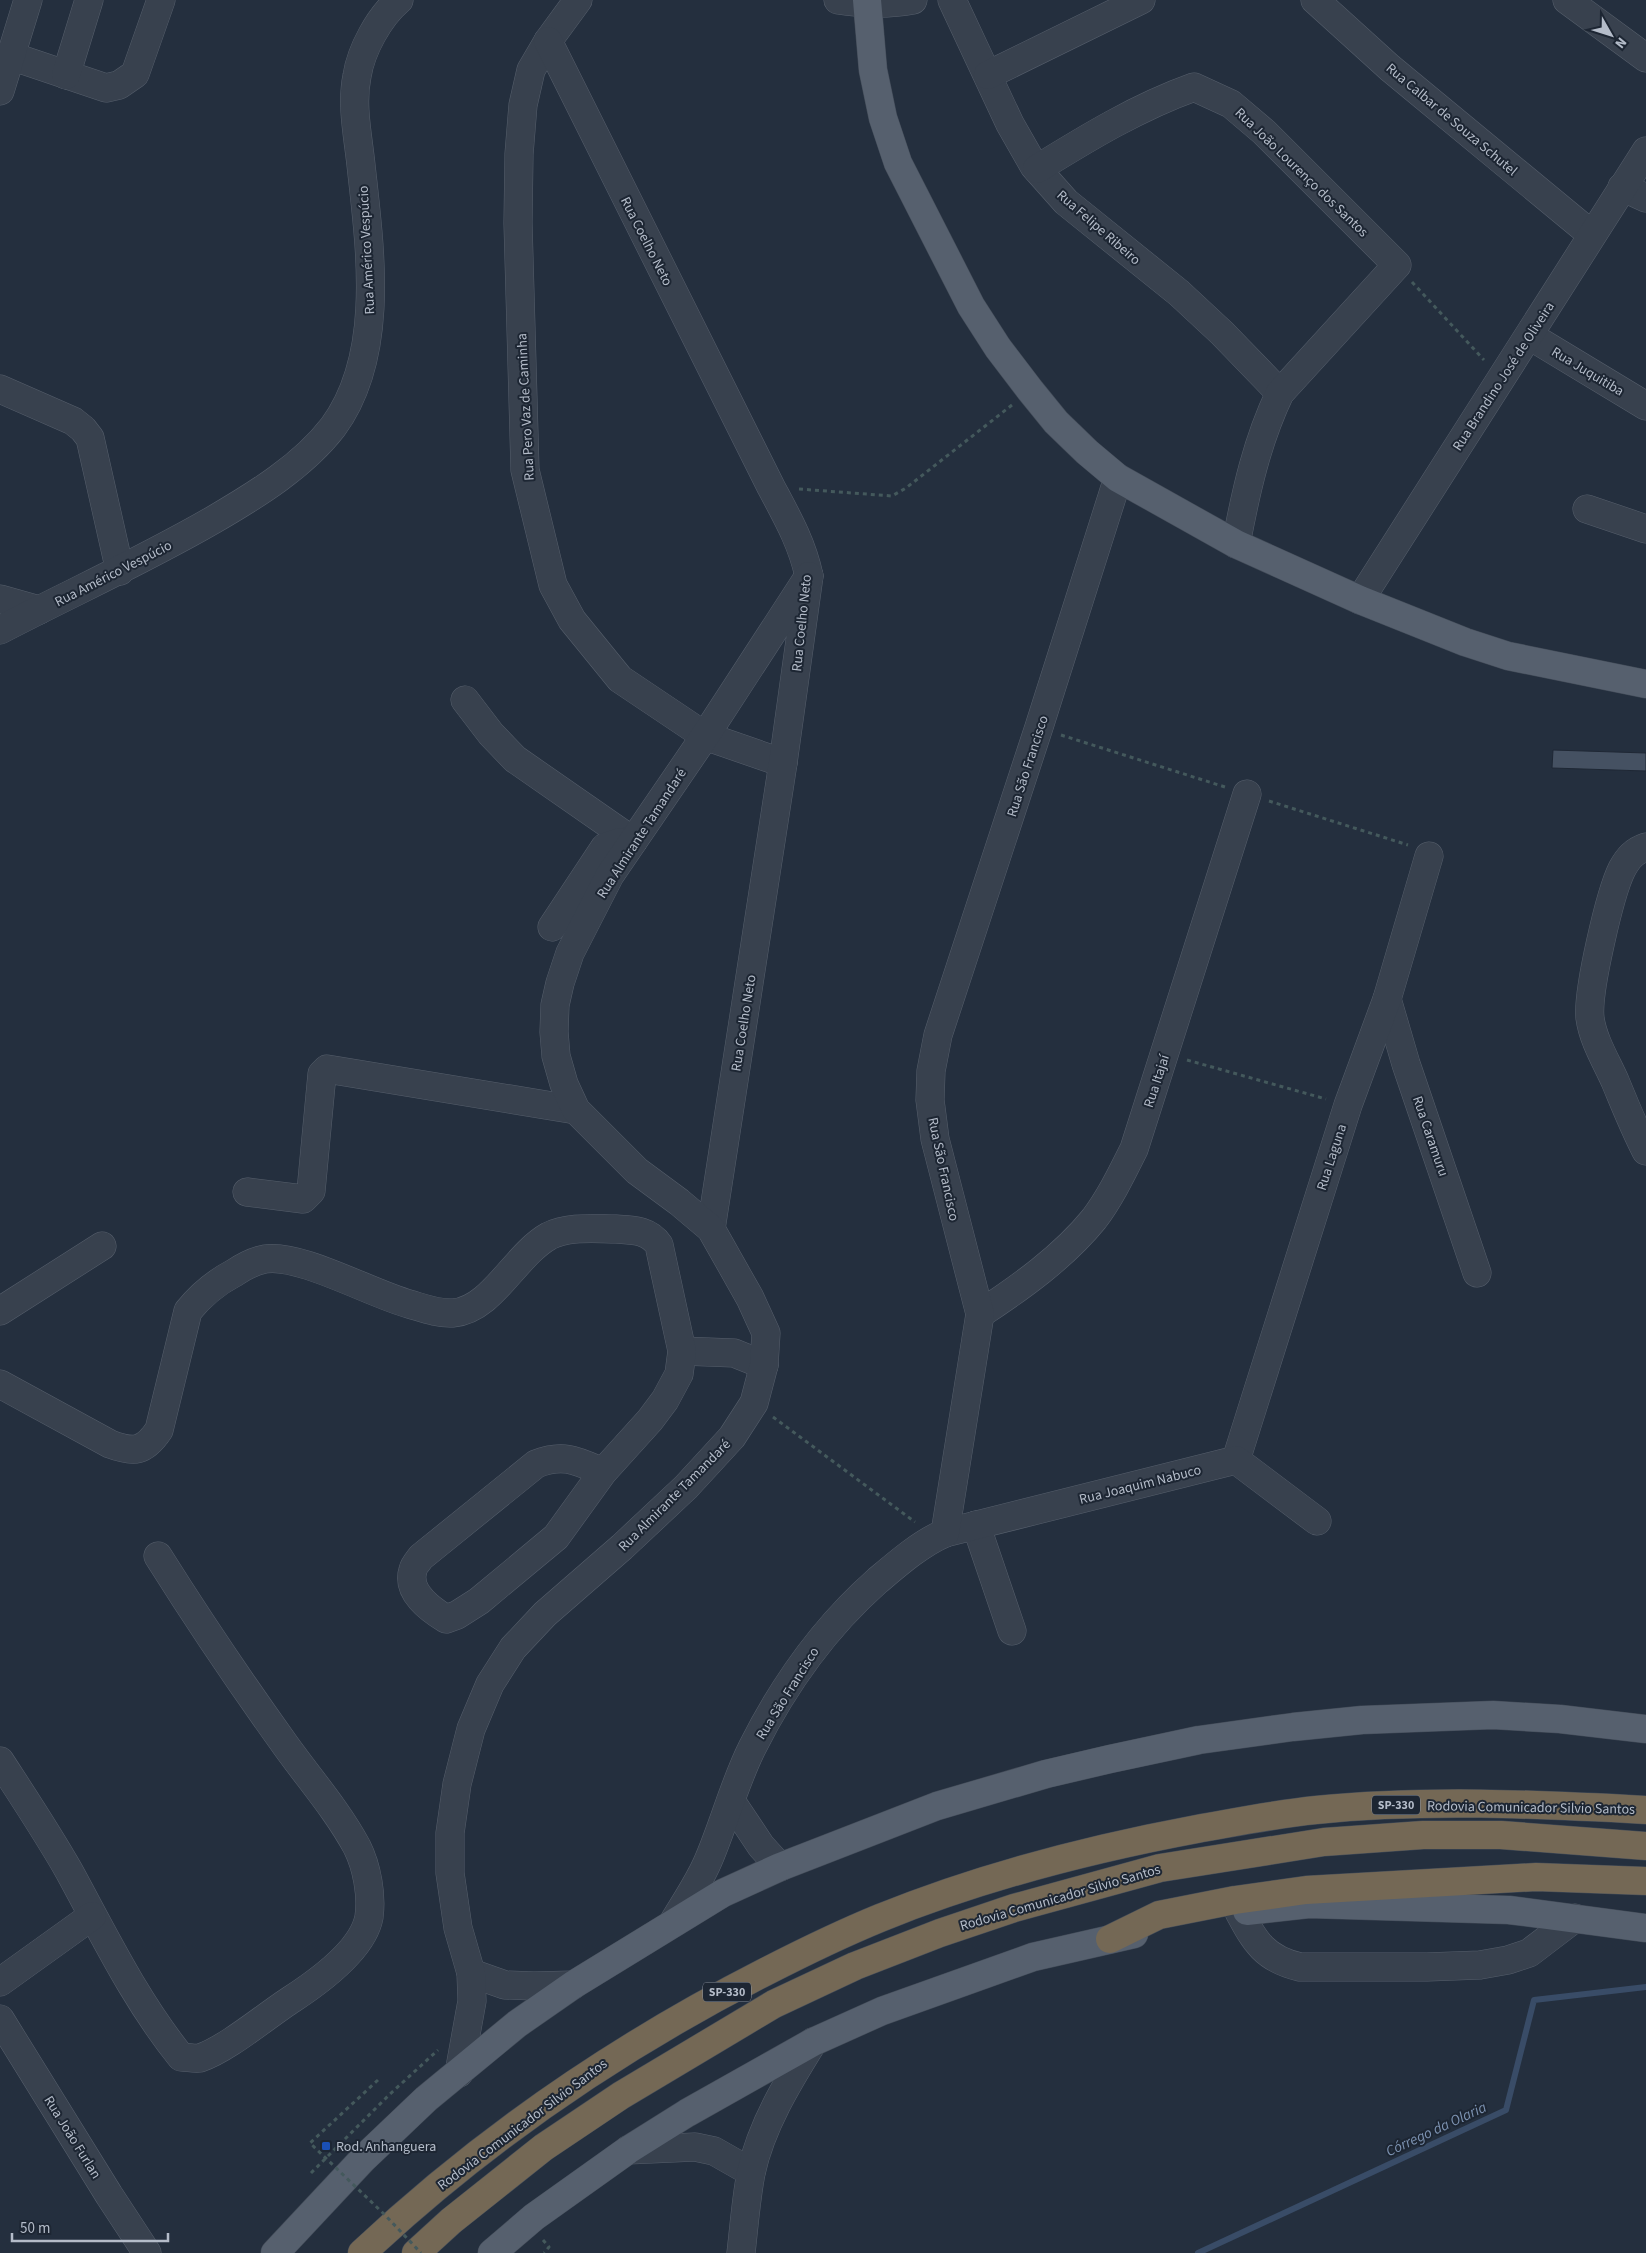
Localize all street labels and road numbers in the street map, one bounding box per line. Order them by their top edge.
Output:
street label: Rua Calbar de Souza Schutel [1381,59,1522,181]
street label: Rua João Lourenço dos Santos [1230,103,1373,242]
street label: Rua Américo Vespúcio [354,185,380,315]
street label: Rua Felipe Ribeiro [1052,186,1145,270]
street label: Rua Coelho Neto [615,193,677,289]
street label: Rua Brandino José de Oliveira [1448,298,1560,455]
street label: Rua Pero Vaz de Caminha [512,333,540,481]
street label: Rua Juquitiba [1547,342,1628,401]
street label: Rua Américo Vespúcio [51,536,175,612]
street label: Rua Coelho Neto [787,574,817,673]
street label: Rua São Francisco [1002,713,1054,820]
street label: Rua Almirante Tamandaré [592,765,692,903]
street label: Rua Coelho Neto [726,973,761,1073]
street label: Rua Itajaí [1139,1052,1175,1110]
street label: Rua Caramuru [1407,1093,1453,1179]
street label: Rua São Francisco [922,1115,964,1223]
street label: Rua Laguna [1312,1122,1352,1193]
street label: Rua Almirante Tamandaré [614,1435,735,1556]
street label: Rua Joaquim Nabuco [1077,1460,1203,1510]
street label: Rua São Francisco [751,1643,824,1744]
road number: SP-330 [1372,1796,1420,1814]
street label: Rodovia Comunicador Silvio Santos [1427,1796,1635,1820]
street label: Rodovia Comunicador Silvio Santos [958,1860,1163,1936]
road number: SP-330 [703,1982,751,2001]
street label: Rodovia Comunicador Silvio Santos [434,2054,612,2195]
street label: Rua João Furlan [39,2092,106,2183]

